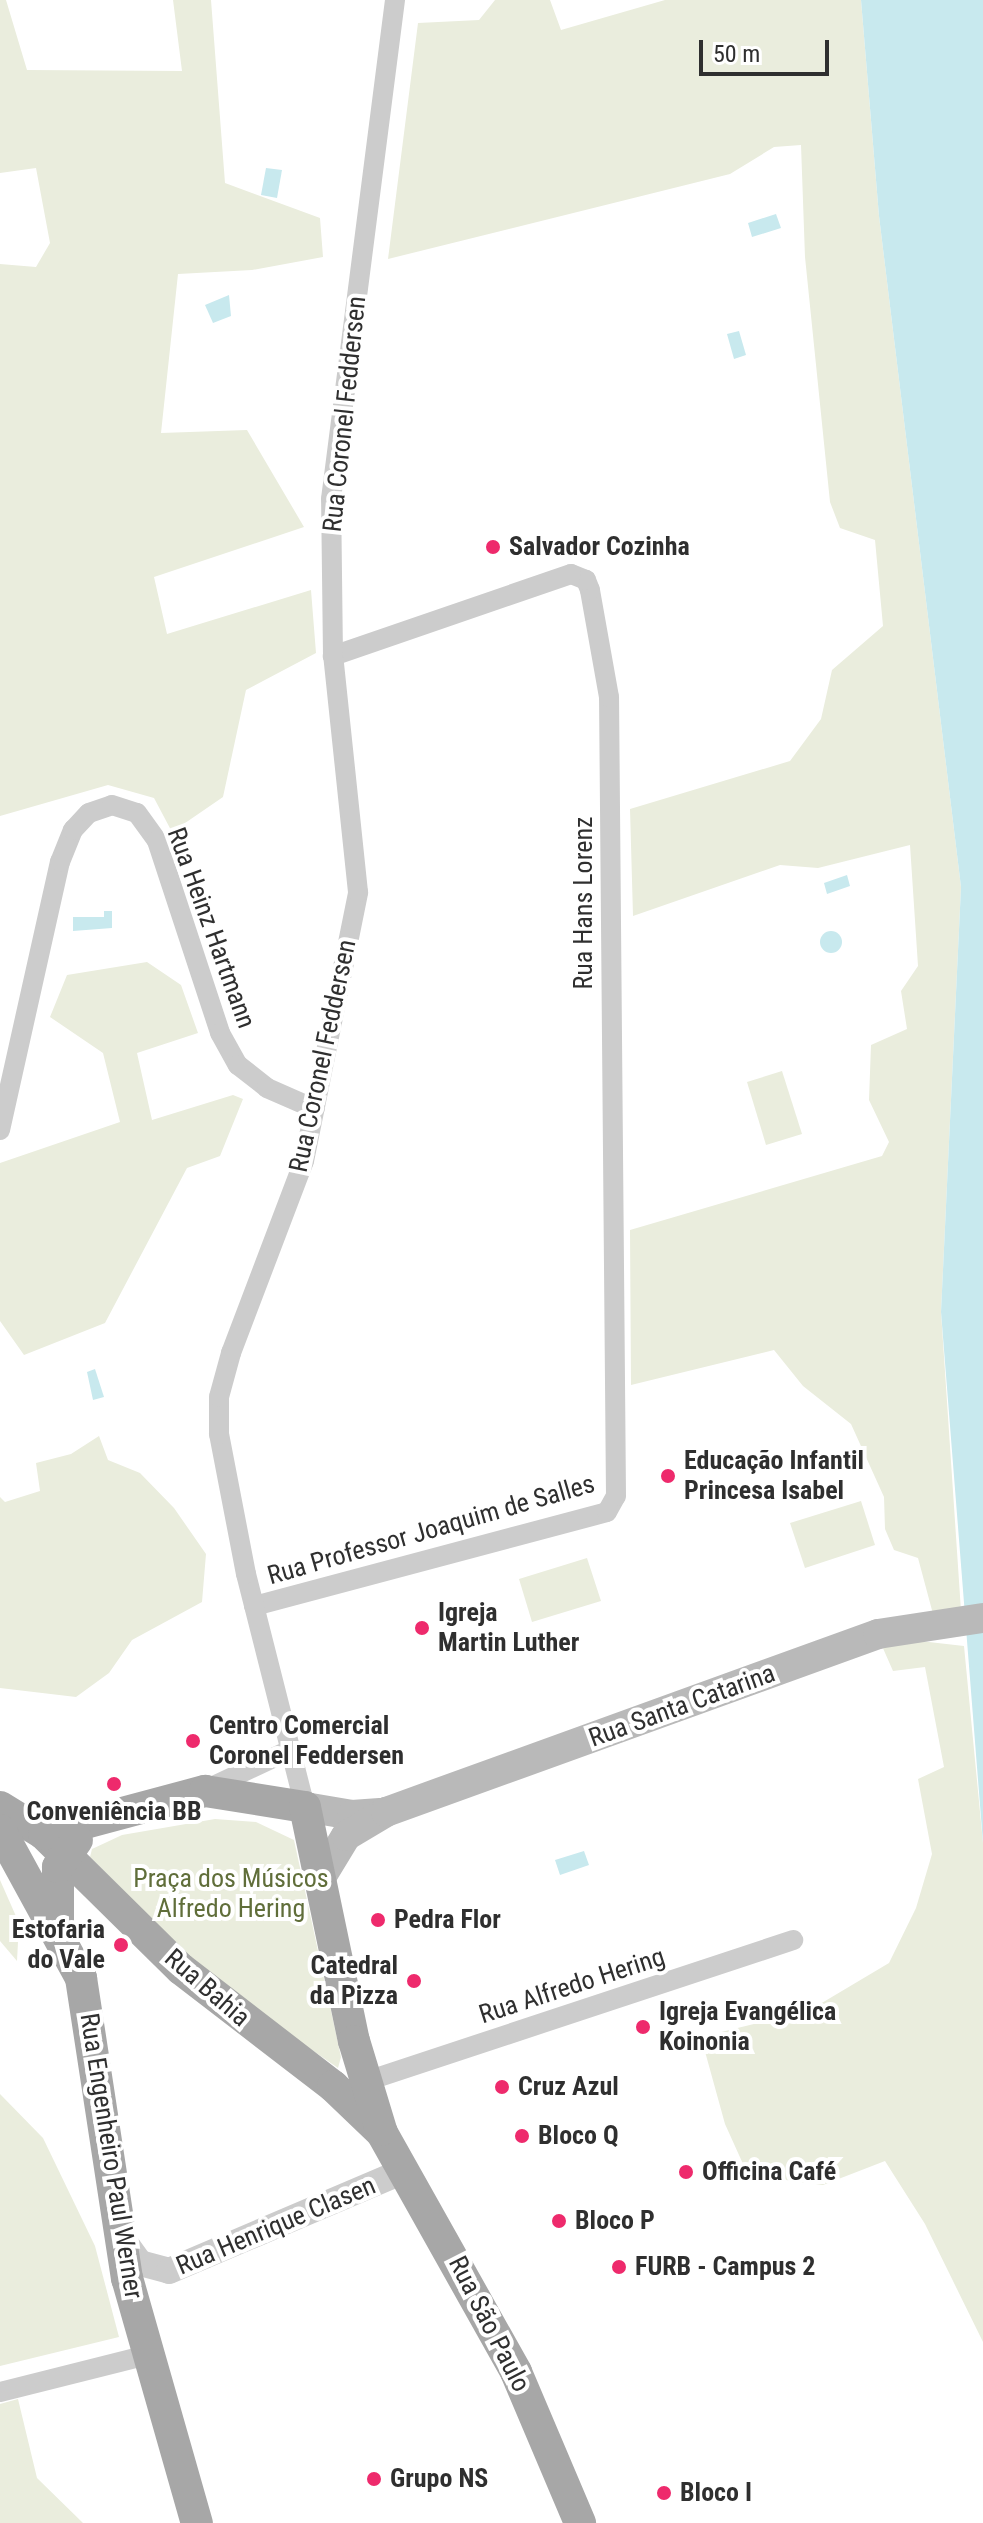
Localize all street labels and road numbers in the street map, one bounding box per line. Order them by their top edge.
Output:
street label: Rua Coronel Feddersen [317,295,373,533]
street label: Rua Hans Lorenz [568,816,600,990]
street label: Rua Heinz Hartmann [160,823,262,1033]
street label: Rua Coronel Feddersen [283,937,363,1175]
street label: Rua Professor Joaquim de Salles [264,1468,598,1592]
street label: Rua Santa Catarina [585,1658,779,1754]
street label: Rua Alfredo Hering [475,1941,669,2031]
street label: Rua Bahia [158,1943,256,2033]
street label: Rua Engenheiro Paul Werner [73,2011,149,2301]
street label: Rua Henrique Clasen [172,2170,380,2282]
street label: Rua São Paulo [441,2251,537,2397]

